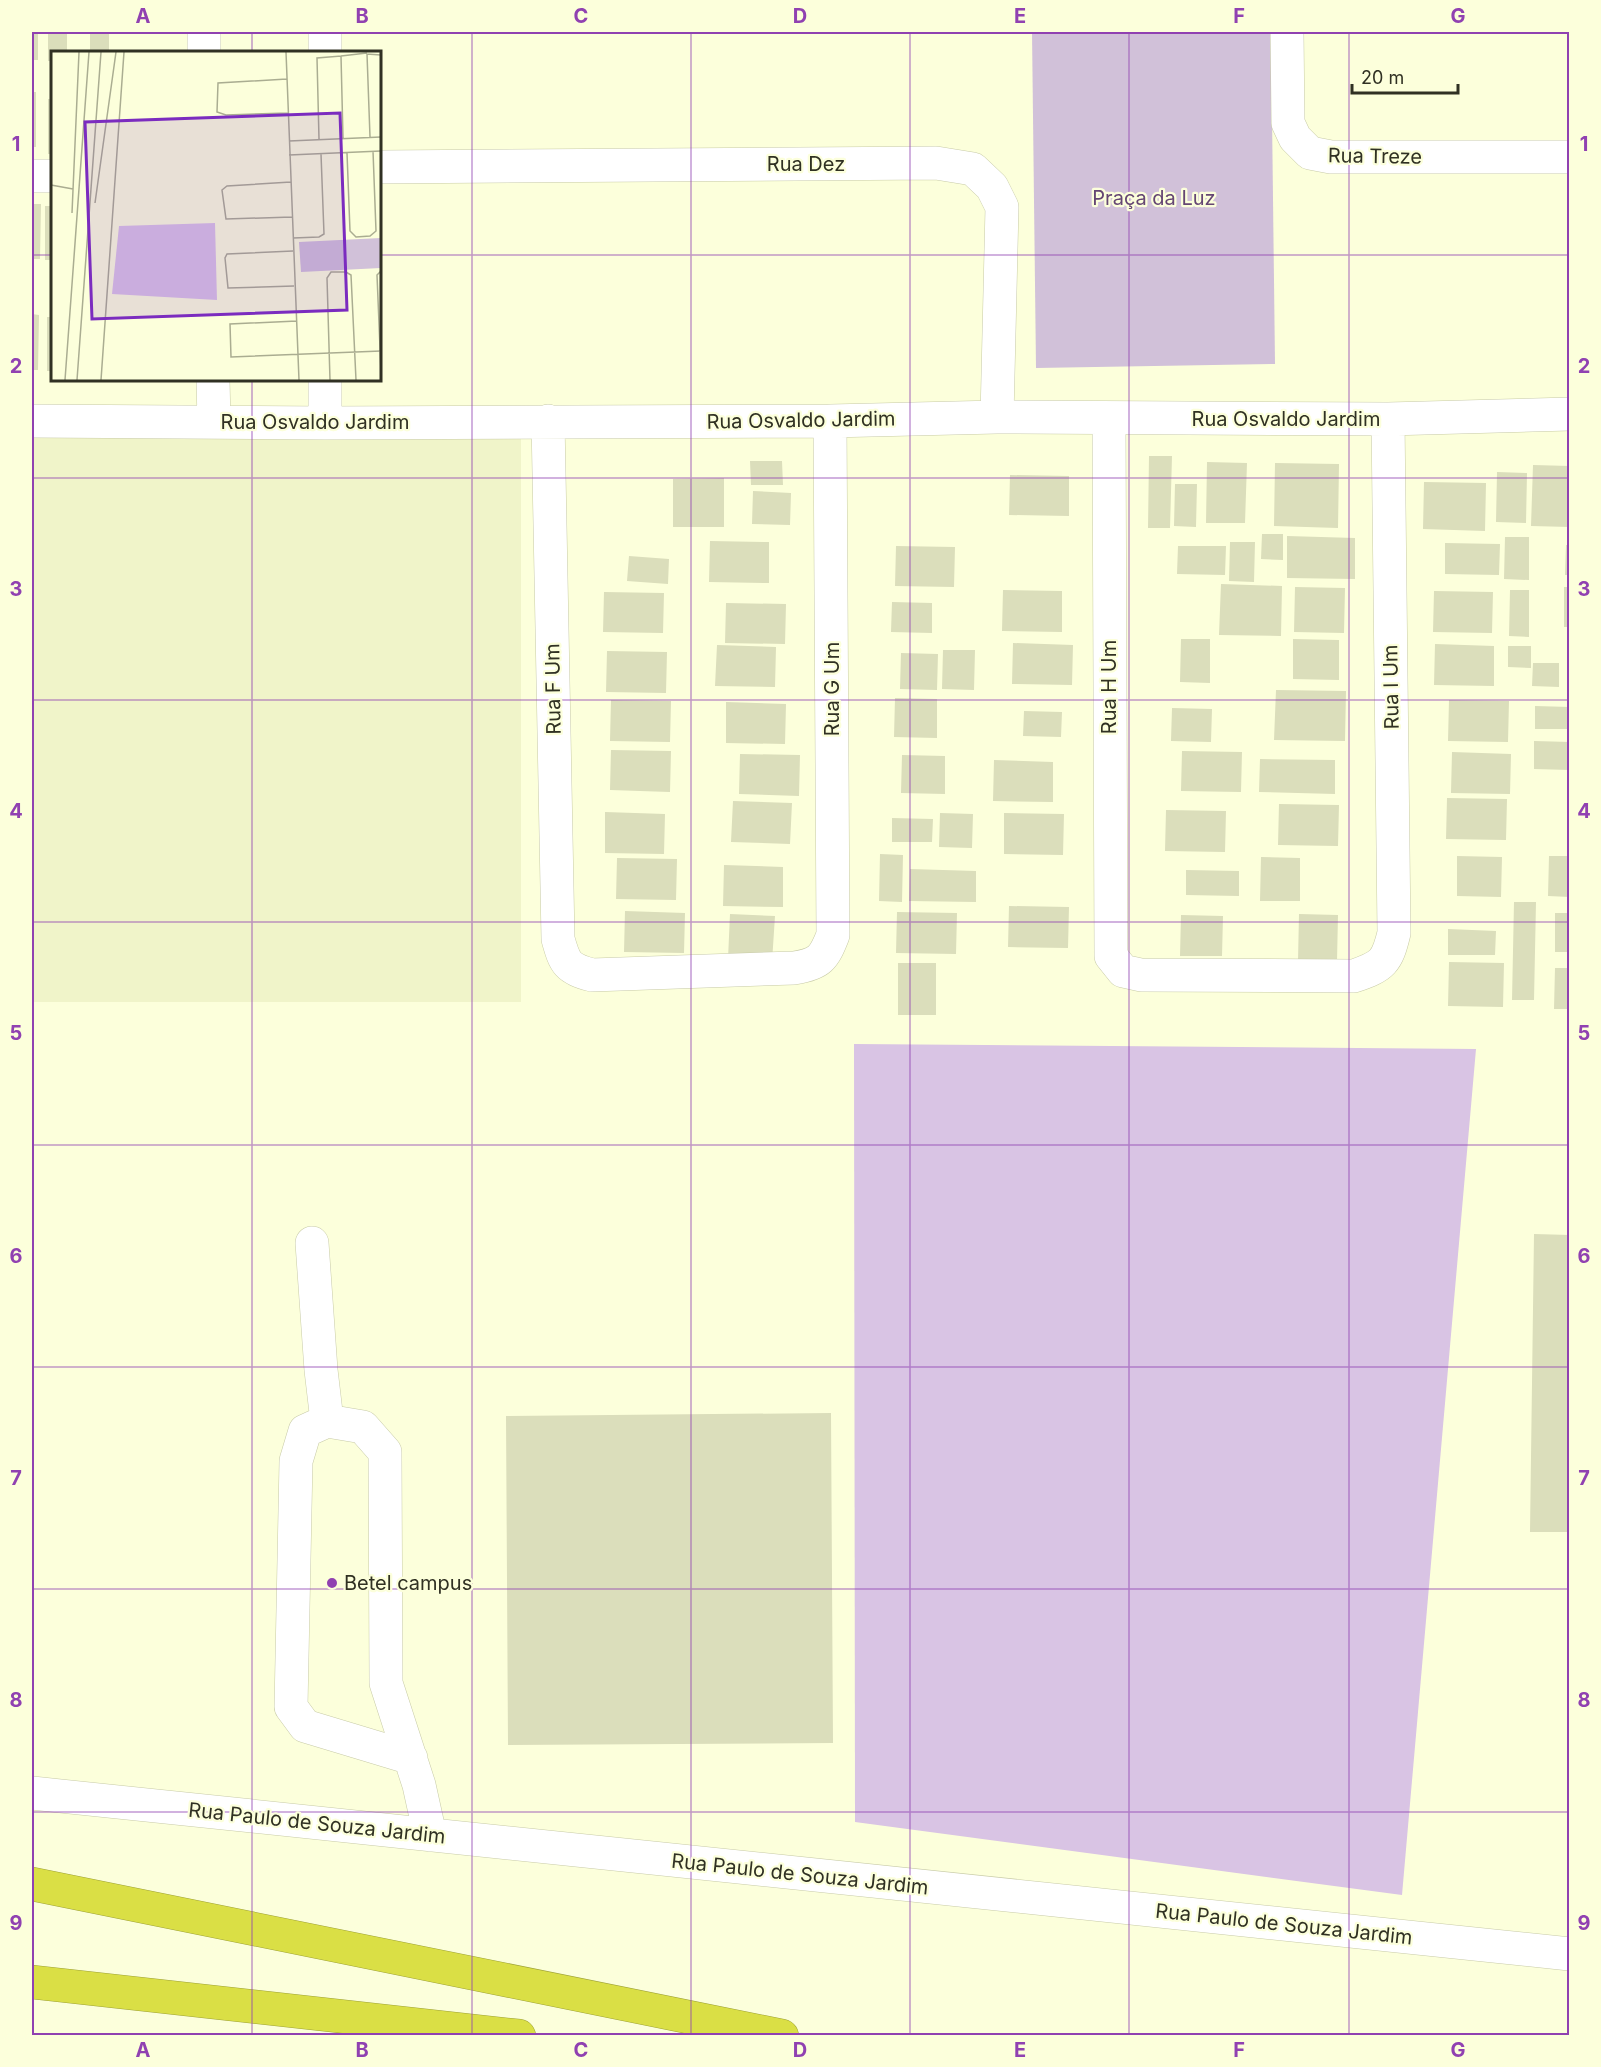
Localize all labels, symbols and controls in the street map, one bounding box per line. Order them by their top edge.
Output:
text: A [136,4,151,28]
text: B [355,4,369,28]
text: C [574,4,588,28]
text: D [793,4,807,28]
text: E [1014,4,1026,28]
text: F [1233,4,1245,28]
text: G [1450,4,1466,28]
inset map [51,51,381,381]
scale bar [1352,57,1458,95]
text: 20 m [1361,67,1404,88]
text: 1 [12,132,20,156]
text: 1 [1580,132,1588,156]
street label: Rua Treze [1328,143,1422,169]
street label: Rua Dez [767,152,845,176]
park label: Praça da Luz [1092,186,1216,210]
text: 2 [10,354,22,378]
text: 2 [1578,354,1590,378]
street label: Rua Osvaldo Jardim [706,406,896,434]
street label: Rua Osvaldo Jardim [1192,407,1380,431]
street label: Rua Osvaldo Jardim [221,410,409,434]
text: 3 [10,577,22,601]
text: 3 [1578,577,1590,601]
street label: Rua H Um [1097,640,1121,734]
street label: Rua G Um [820,642,844,736]
street label: Rua F Um [540,643,566,735]
street label: Rua I Um [1378,644,1404,730]
text: 4 [9,799,23,823]
text: 4 [1577,799,1591,823]
text: 5 [10,1021,22,1045]
text: 5 [1578,1021,1590,1045]
text: 6 [10,1244,23,1268]
text: 6 [1578,1244,1591,1268]
text: 7 [10,1466,22,1490]
text: 7 [1578,1466,1590,1490]
place label: Betel campus [344,1571,472,1595]
marker: Betel campus [325,1576,339,1590]
text: 8 [9,1688,23,1712]
text: 8 [1577,1688,1591,1712]
street label: Rua Paulo de Souza Jardim [187,1798,447,1848]
street label: Rua Paulo de Souza Jardim [670,1849,930,1899]
street label: Rua Paulo de Souza Jardim [1154,1899,1414,1949]
text: 9 [10,1911,23,1935]
text: 9 [1578,1911,1591,1935]
text: A [136,2038,151,2062]
text: B [355,2038,369,2062]
text: C [574,2038,588,2062]
text: D [793,2038,807,2062]
text: E [1014,2038,1026,2062]
text: F [1233,2038,1245,2062]
text: G [1450,2038,1466,2062]

